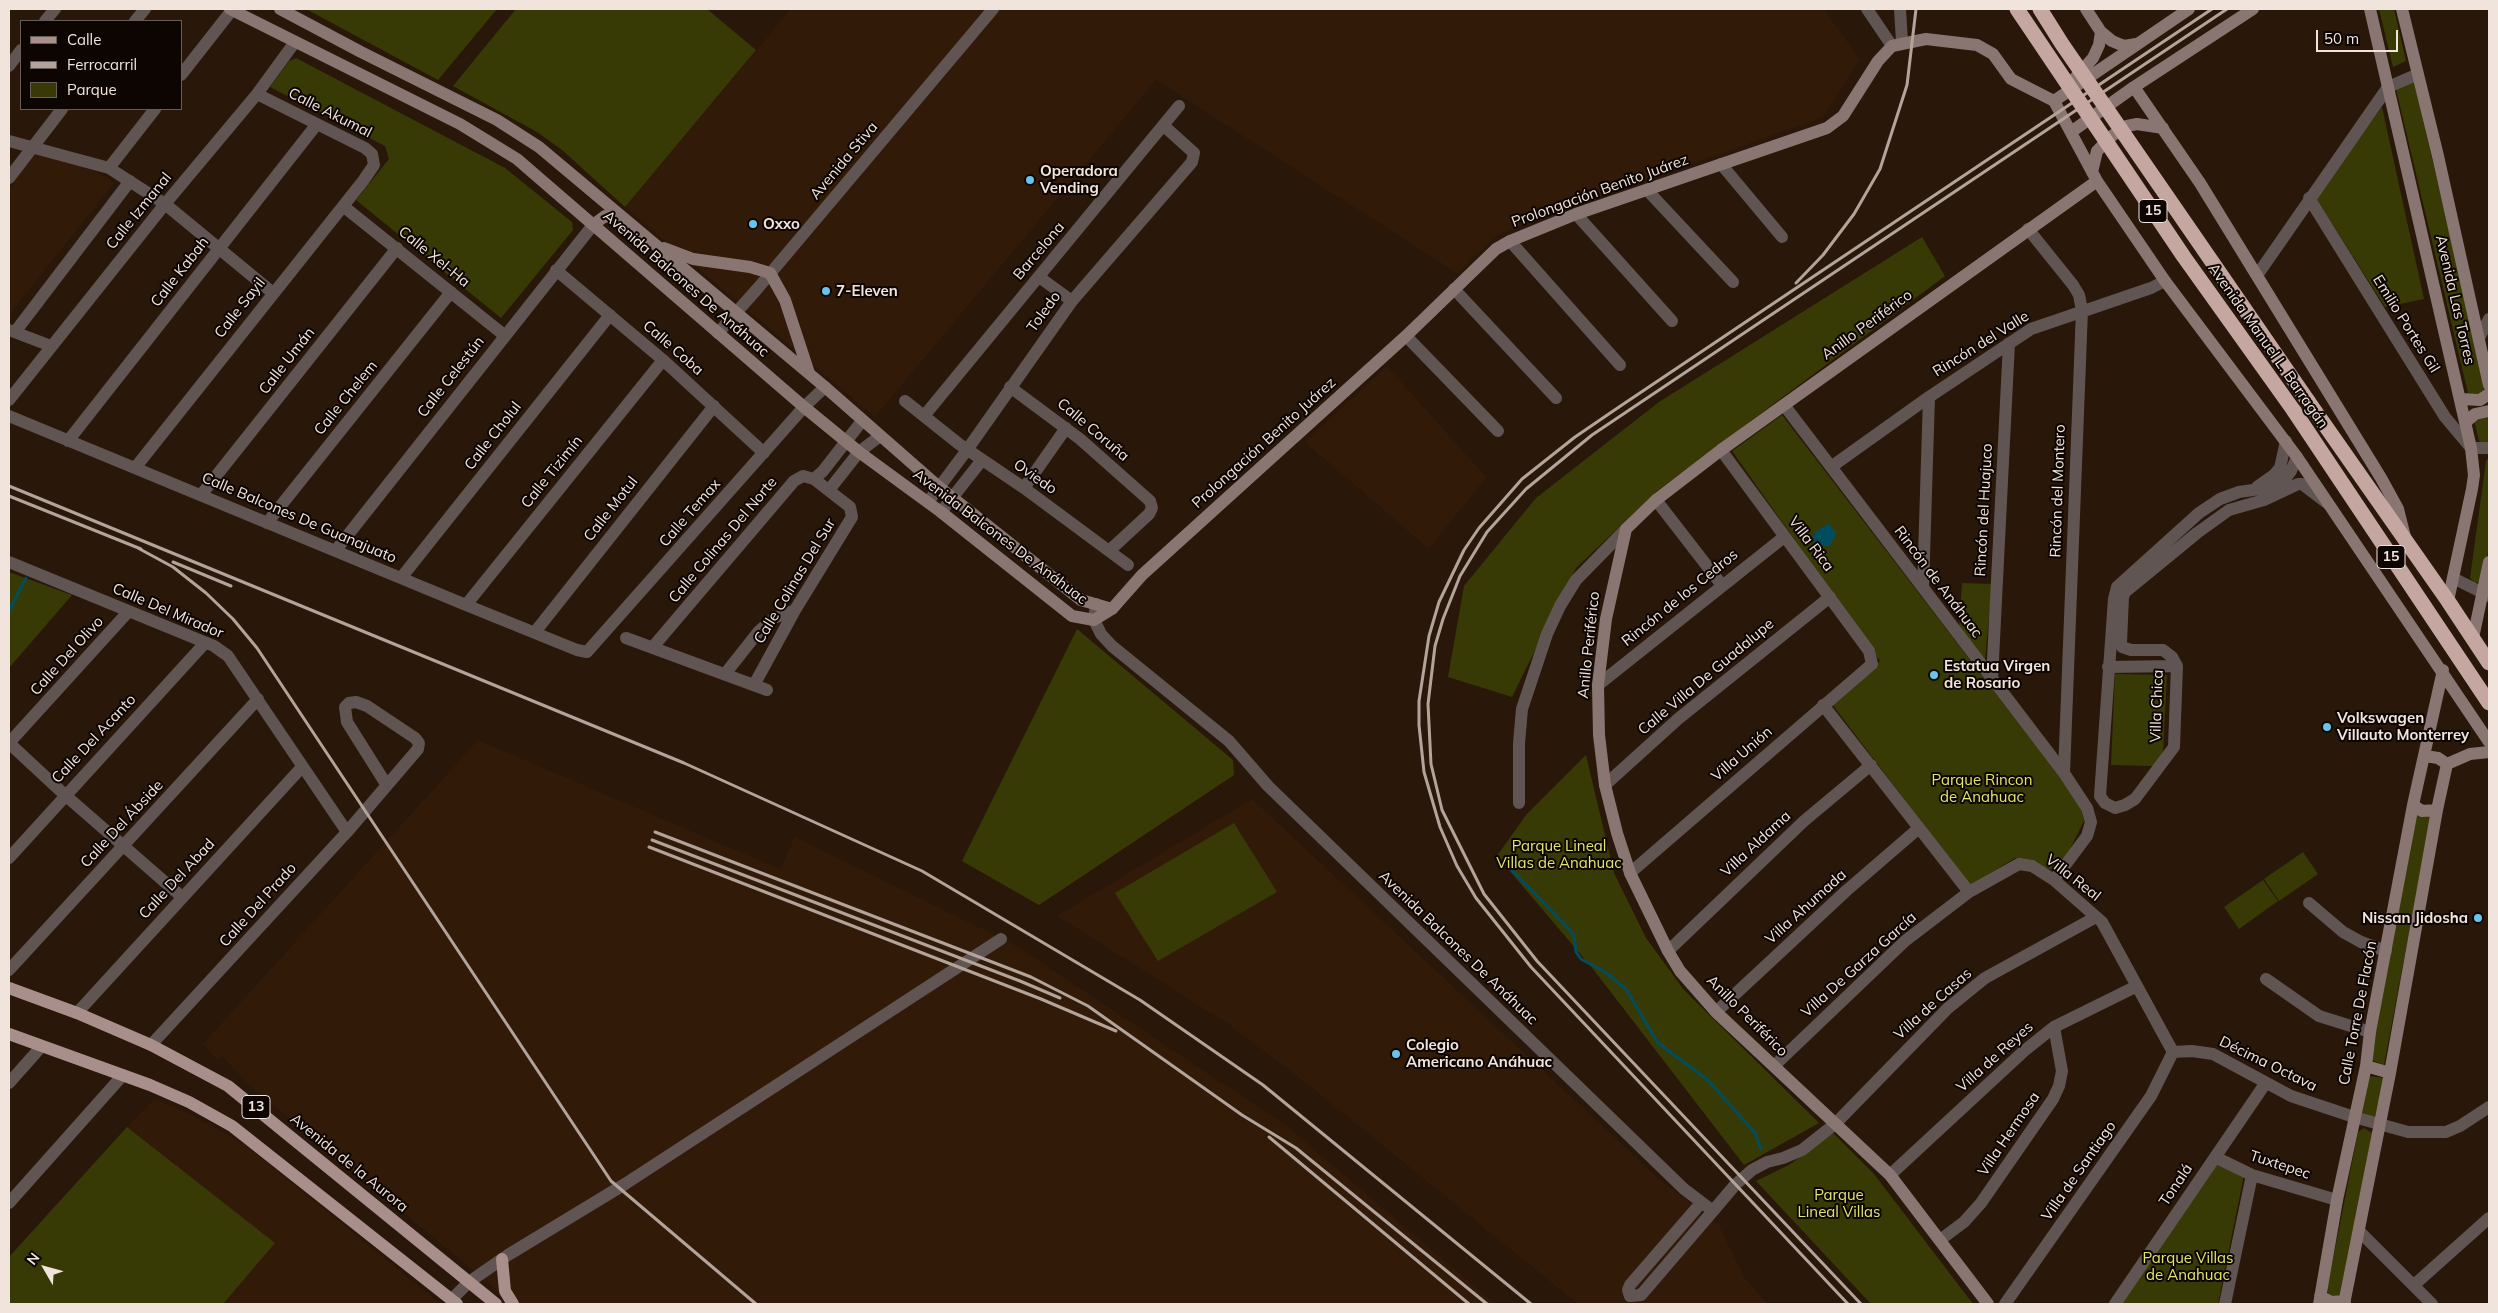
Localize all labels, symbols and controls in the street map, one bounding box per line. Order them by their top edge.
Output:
legend [20,20,182,110]
scale bar [2318,20,2400,52]
text: 50 m [2324,29,2359,48]
text: Calle [67,30,101,49]
text: Ferrocarril [67,55,137,74]
text: Parque [67,80,117,99]
street label: Calle Akumal [285,84,375,142]
street label: Avenida Stiva [806,118,882,204]
street label: Prolongación Benito Juárez [1509,151,1691,231]
place label: Operadora Vending [1040,162,1118,197]
street label: Calle Izmanal [103,169,175,253]
marker: Operadora Vending [1024,174,1036,186]
road number: 15 [2139,200,2167,222]
street label: Avenida Balcones De Anáhuac [599,207,773,361]
place label: Oxxo [763,215,800,233]
marker: Oxxo [747,218,759,230]
street label: Barcelona [1010,218,1068,284]
street label: Calle Xel-Ha [395,223,473,291]
street label: Calle Kabah [147,234,213,310]
street label: Avenida Las Torres [2431,234,2479,366]
street label: Avenida Manuel L. Barragán [2204,260,2332,432]
street label: Emilio Portes Gil [2369,272,2443,376]
street label: Calle Sayil [211,274,269,342]
place label: 7-Eleven [836,282,898,300]
marker: 7-Eleven [820,285,832,297]
street label: Anillo Periférico [1818,286,1916,364]
street label: Toledo [1023,288,1065,336]
street label: Rincón del Valle [1930,307,2032,381]
street label: Calle Coba [639,317,707,379]
street label: Calle Umán [255,324,319,398]
street label: Calle Celestún [414,333,488,421]
street label: Calle Chelem [311,357,381,439]
street label: Prolongación Benito Juárez [1188,374,1340,512]
street label: Calle Coruña [1053,395,1133,465]
street label: Calle Cholul [461,398,525,474]
street label: Rincón del Montero [2047,424,2069,558]
street label: Calle Tizimín [517,432,587,512]
street label: Rincón del Huajuco [1972,443,1996,577]
street label: Oviedo [1010,456,1060,498]
street label: Avenida Balcones De Anáhuac [909,465,1091,609]
street label: Calle Balcones De Guanajuato [199,469,399,567]
street label: Calle Motul [580,473,642,545]
street label: Calle Colinas Del Norte [665,473,781,607]
street label: Calle Temax [655,475,725,551]
street label: Villa Rica [1784,513,1838,575]
street label: Calle Colinas Del Sur [750,515,840,647]
street label: Rincón de Anáhuac [1890,523,1986,641]
street label: Rincón de los Cedros [1618,546,1742,650]
road number: 15 [2377,546,2405,568]
street label: Calle Del Mirador [110,579,226,643]
street label: Anillo Periférico [1574,591,1604,699]
street label: Calle Del Olivo [27,613,107,699]
street label: Calle Villa De Guadalupe [1634,615,1778,739]
place label: Estatua Virgen de Rosario [1944,657,2050,692]
marker: Estatua Virgen de Rosario [1928,669,1940,681]
street label: Villa Chica [2147,669,2167,743]
street label: Calle Del Acanto [48,691,140,787]
place label: Volkswagen Villauto Monterrey [2337,709,2469,744]
marker: Volkswagen Villauto Monterrey [2321,721,2333,733]
street label: Villa Unión [1708,723,1776,785]
park label: Parque Rincon de Anahuac [1932,771,2032,806]
street label: Calle Del Ábside [77,776,167,872]
street label: Villa Aldama [1717,807,1795,881]
street label: Calle Del Abad [135,835,219,923]
park label: Parque Lineal Villas de Anahuac [1496,837,1622,872]
street label: Villa Real [2042,851,2104,905]
street label: Calle Del Prado [216,859,300,951]
street label: Villa Ahumada [1762,866,1850,948]
street label: Avenida Balcones De Anáhuac [1375,867,1541,1029]
street label: Villa De Garza García [1798,909,1920,1021]
place label: Nissan Jidosha [2362,909,2468,927]
marker: Nissan Jidosha [2472,912,2484,924]
street label: Calle Torre De Flacón [2335,939,2381,1087]
street label: Villa de Casas [1891,965,1975,1043]
street label: Anillo Periférico [1703,972,1791,1060]
street label: Villa de Reyes [1953,1018,2037,1096]
street label: Décima Octava [2216,1033,2320,1095]
place label: Colegio Americano Anáhuac [1406,1036,1552,1071]
marker: Colegio Americano Anáhuac [1390,1048,1402,1060]
street label: Villa Hermosa [1974,1089,2044,1179]
road number: 13 [242,1096,270,1118]
street label: Avenida de la Aurora [286,1110,412,1216]
street label: Villa de Santiago [2038,1118,2120,1224]
street label: Tuxtepec [2247,1147,2313,1183]
street label: Tonalá [2155,1161,2197,1209]
park label: Parque Lineal Villas [1798,1186,1880,1221]
north arrow [20,1243,70,1293]
text: N [23,1249,44,1268]
park label: Parque Villas de Anahuac [2142,1249,2234,1284]

